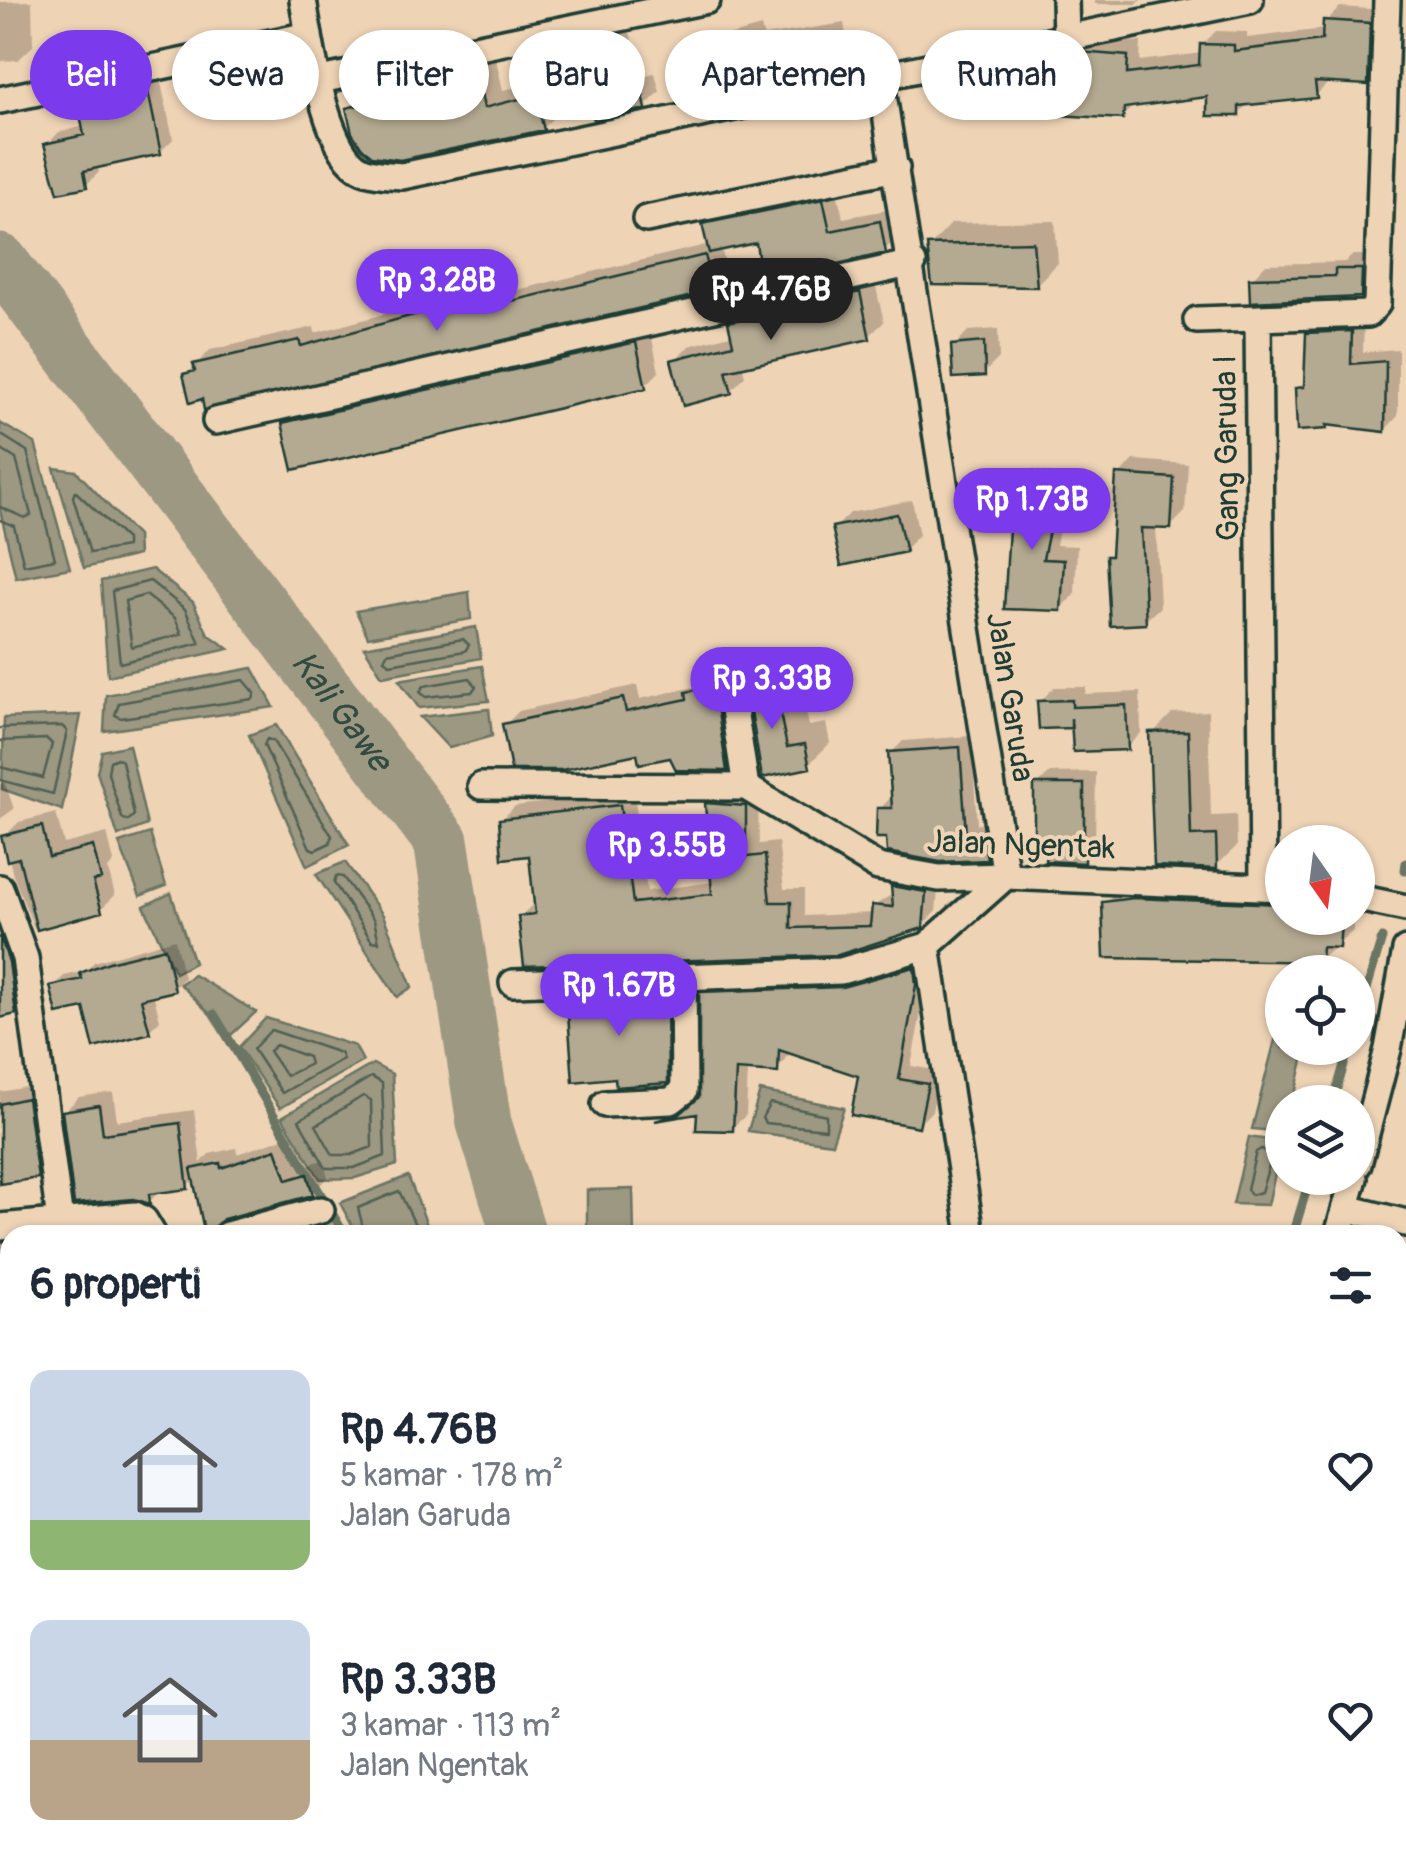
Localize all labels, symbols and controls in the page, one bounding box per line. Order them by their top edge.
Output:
chip: Beli [30,30,152,120]
chip: Sewa [172,30,319,120]
chip: Filter [339,30,489,120]
chip: Baru [509,30,645,120]
chip: Apartemen [665,30,901,120]
chip: Rumah [921,30,1092,120]
pin: Rp 3.28B [334,249,540,334]
pin: Rp 4.76B [668,258,874,343]
text: Rp 3.28B [378,261,496,301]
text: Rp 4.76B [711,270,831,310]
street label: Gang Garuda I [1205,354,1249,542]
pin: Rp 1.73B [929,468,1135,553]
text: Rp 1.73B [976,480,1089,520]
street label: Jalan Garuda [977,610,1043,785]
water label: Kali Gawe [281,642,403,783]
pin: Rp 3.33B [669,647,875,732]
text: Rp 3.33B [712,659,832,699]
pin: Rp 3.55B [564,814,770,899]
street label: Jalan Ngentak [926,822,1116,868]
north arrow [1265,825,1375,935]
map controls [1265,825,1375,1195]
text: Rp 3.55B [608,826,726,866]
pin: Rp 1.67B [516,954,722,1039]
button: locate [1265,955,1375,1065]
text: Rp 1.67B [562,966,676,1006]
button: layers [1265,1085,1375,1195]
icon: filters [1323,1258,1378,1313]
text: 6 properti [30,1259,200,1311]
text: Rp 4.76B [340,1404,497,1456]
icon: home [110,1410,230,1530]
icon: heart [1323,1443,1378,1498]
text: 5 kamar · 178 m² [340,1456,563,1496]
text: Jalan Garuda [340,1496,511,1536]
text: Rp 3.33B [340,1654,497,1706]
icon: home [110,1660,230,1780]
icon: heart [1323,1693,1378,1748]
text: 3 kamar · 113 m² [340,1706,561,1746]
text: Jalan Ngentak [340,1746,529,1786]

